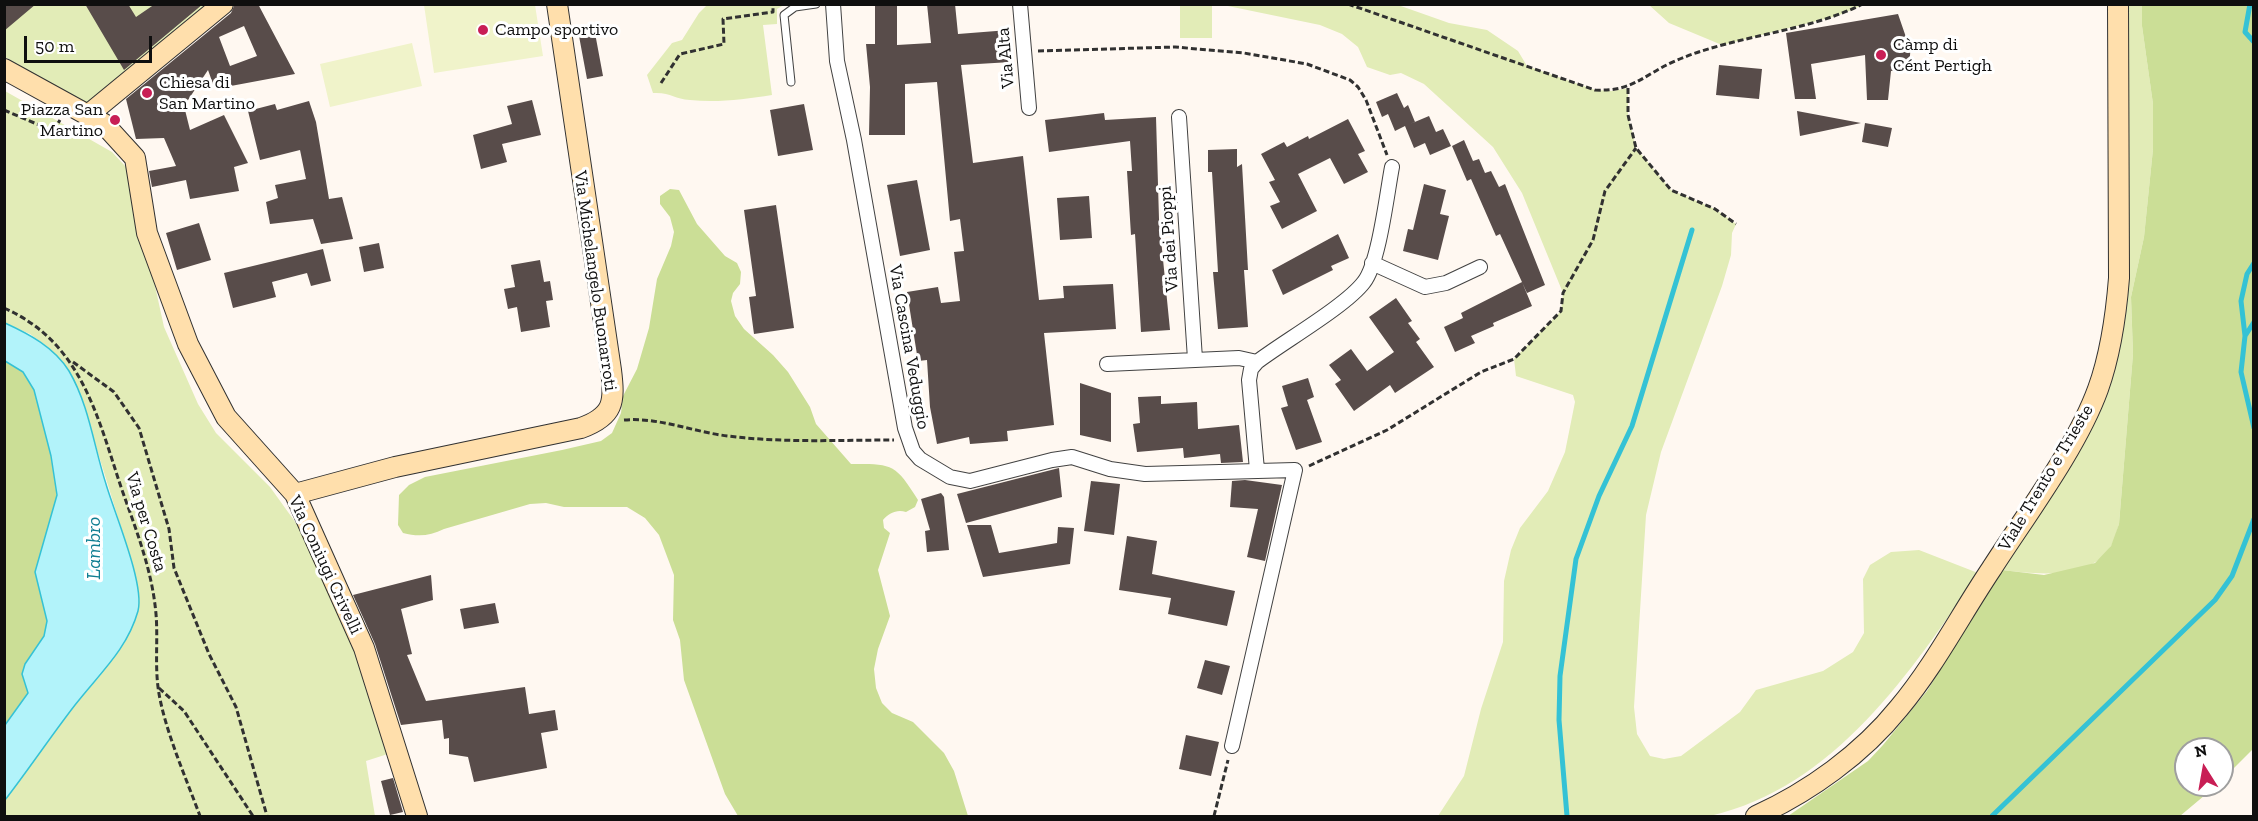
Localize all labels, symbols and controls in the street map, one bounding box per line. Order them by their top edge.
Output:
place label: Campo sportivo [495,19,618,41]
marker: Campo sportivo [476,23,490,37]
scale bar [27,24,154,62]
street label: Via Alta [993,27,1019,89]
place label: Càmp di Cént Pertigh [1893,34,1992,76]
text: 50 m [35,35,74,57]
marker: Càmp di Cént Pertigh [1874,48,1888,62]
place label: Chiesa di San Martino [159,72,255,115]
marker: Chiesa di San Martino [140,86,154,100]
place label: Piazza San Martino [21,99,103,142]
marker: Piazza San Martino [108,113,122,127]
street label: Via Michelangelo Buonarroti [569,169,621,393]
street label: Via dei Pioppi [1155,185,1183,293]
street label: Via Cascina Veduggio [884,263,934,431]
street label: Viale Trento e Trieste [1994,401,2098,555]
street label: Via per Costa [121,469,171,575]
street label: Via Coniugi Crivelli [283,492,367,638]
water label: Lambro [82,517,106,579]
north arrow [2174,737,2234,797]
text: N [2193,740,2209,761]

